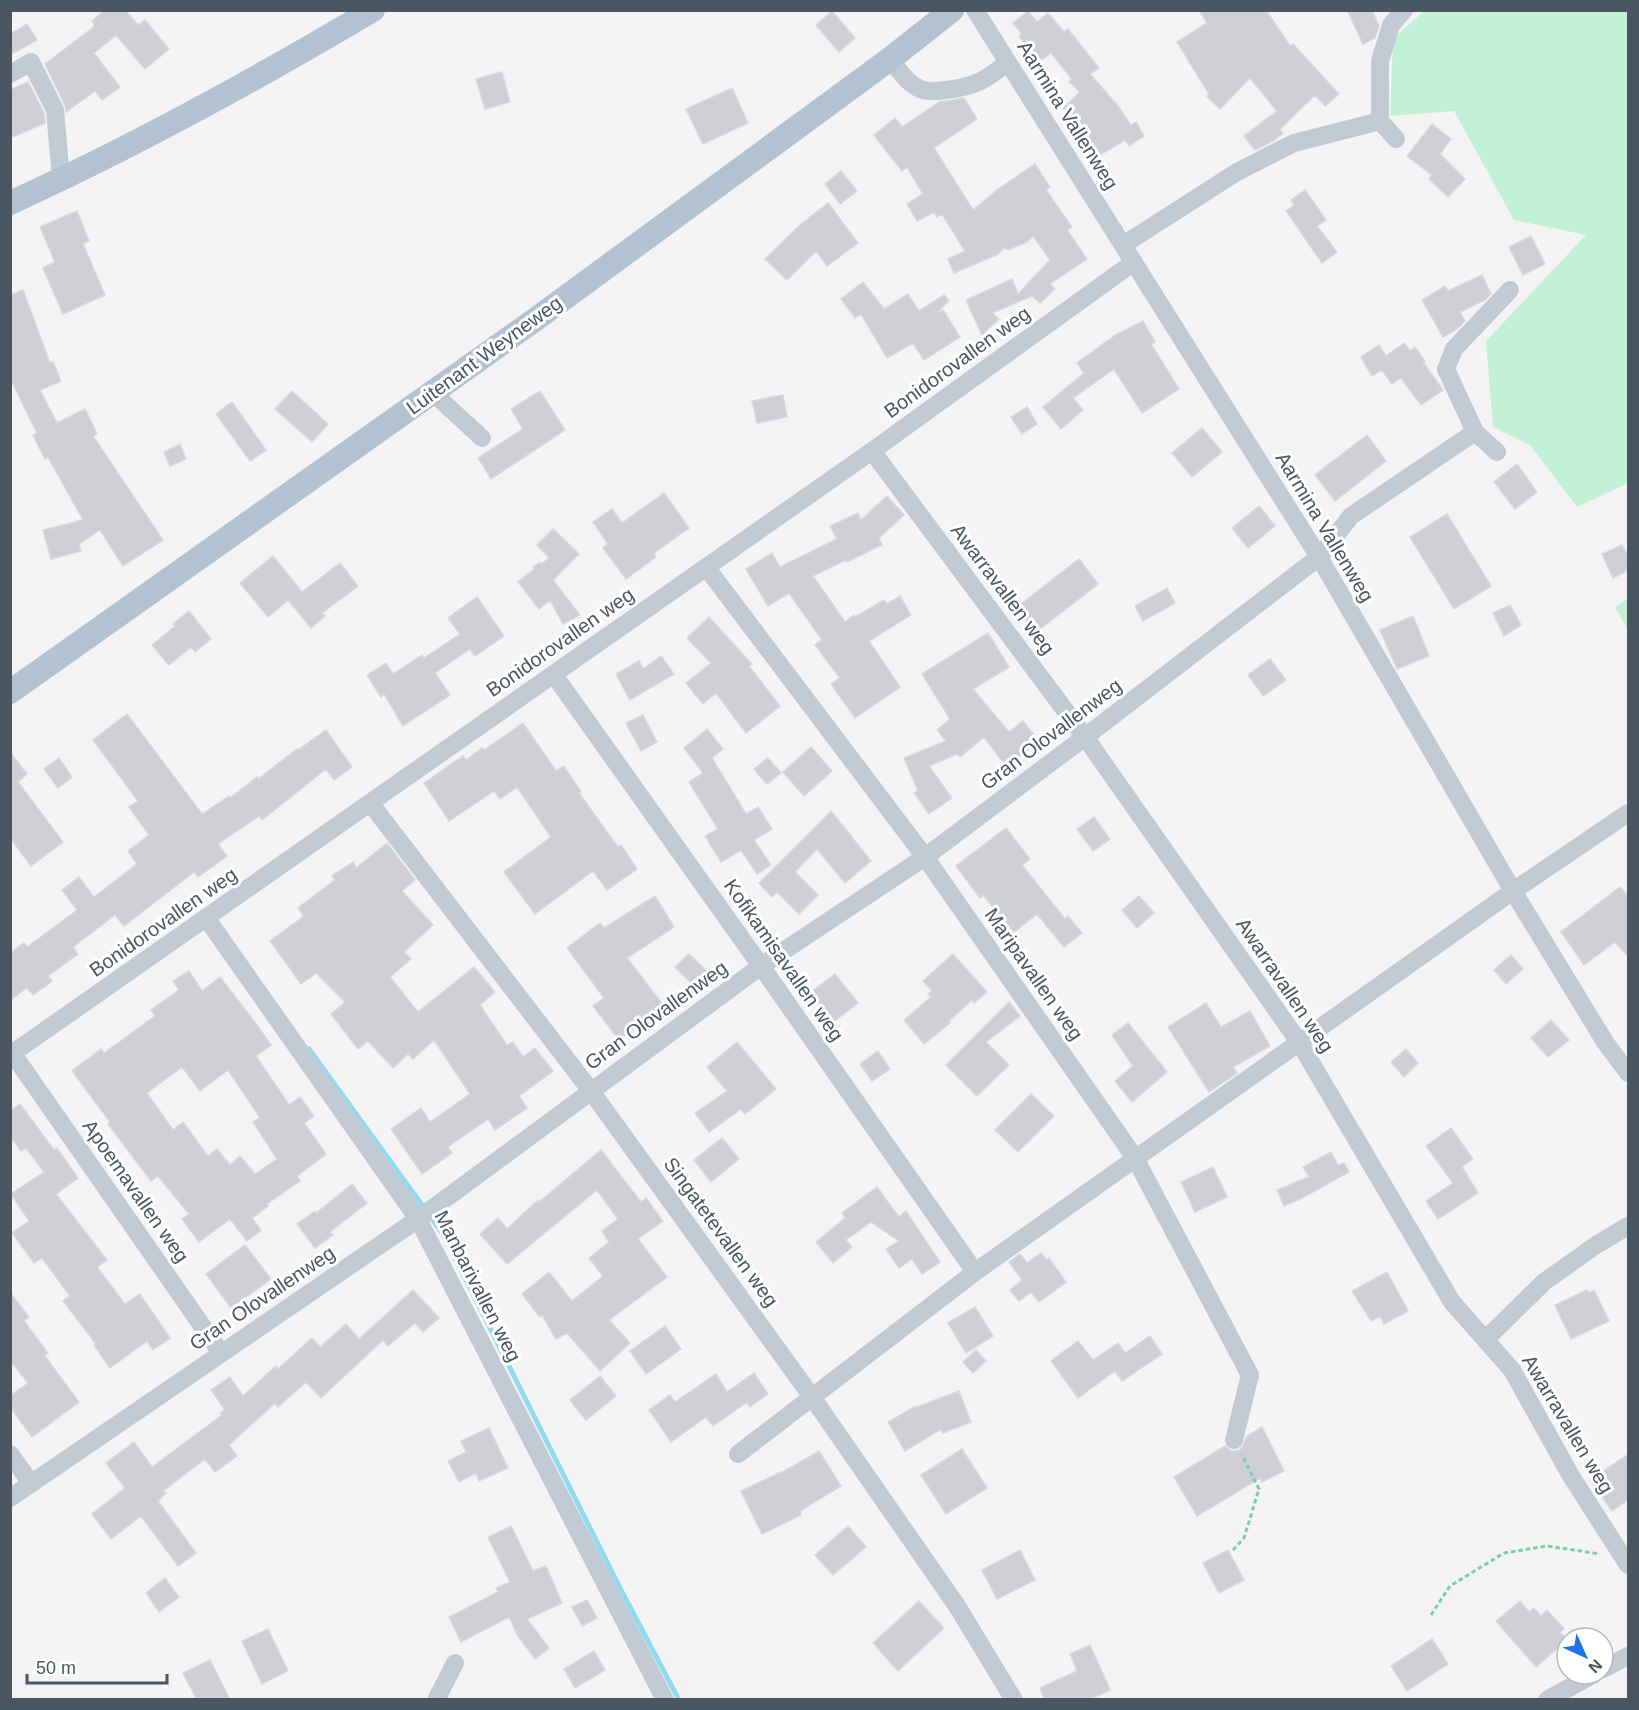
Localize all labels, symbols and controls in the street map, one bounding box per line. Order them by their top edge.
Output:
street label: Aarmina Vallenweg [1013,37,1123,193]
street label: Luitenant Weyneweg [402,291,566,419]
street label: Bonidorovallen weg [880,302,1034,422]
street label: Aarmina Vallenweg [1272,448,1378,606]
street label: Awarravallen weg [947,519,1059,659]
street label: Bonidorovallen weg [482,583,638,701]
street label: Gran Olovallenweg [976,674,1126,794]
street label: Bonidorovallen weg [85,863,241,981]
street label: Kofikamisavallen weg [720,875,848,1045]
street label: Maripavallen weg [980,904,1088,1044]
street label: Awarravallen weg [1232,914,1338,1056]
street label: Gran Olovallenweg [581,956,731,1074]
street label: Apoemavallen weg [79,1115,193,1267]
street label: Singatetevallen weg [659,1153,783,1311]
street label: Manbarivallen weg [430,1207,526,1365]
street label: Gran Olovallenweg [185,1241,339,1355]
street label: Awarravallen weg [1518,1351,1618,1497]
north arrow [1555,1626,1615,1686]
scale bar [27,1647,166,1685]
text: N [1585,1656,1605,1676]
text: 50 m [36,1658,76,1678]

